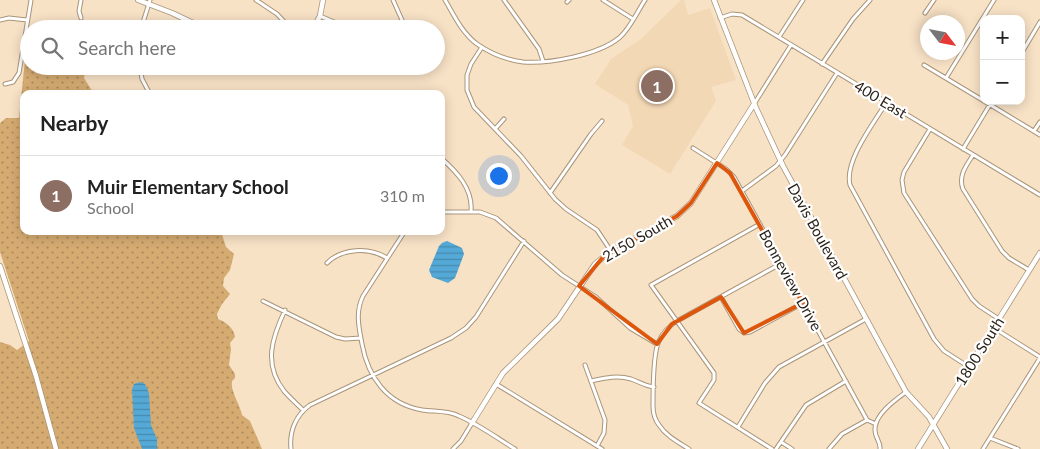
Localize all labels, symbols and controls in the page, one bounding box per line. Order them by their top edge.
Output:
north arrow [920,15,965,60]
map controls [980,15,1025,105]
button: + [980,15,1025,60]
search box [20,20,445,75]
icon: search [38,34,66,62]
text: Search here [78,36,176,59]
button: − [980,60,1025,105]
pin: 1 [641,67,673,105]
street label: 400 East [852,76,911,122]
text: Nearby [40,110,108,135]
your location [486,163,512,189]
text: Muir Elementary School [87,175,289,198]
street label: Davis Boulevard [784,180,852,282]
text: 1 [51,186,61,205]
text: 310 m [380,186,425,205]
text: School [87,198,134,217]
street label: 2150 South [599,211,675,265]
street label: Bonneview Drive [756,226,826,334]
street label: 1800 South [951,313,1007,389]

